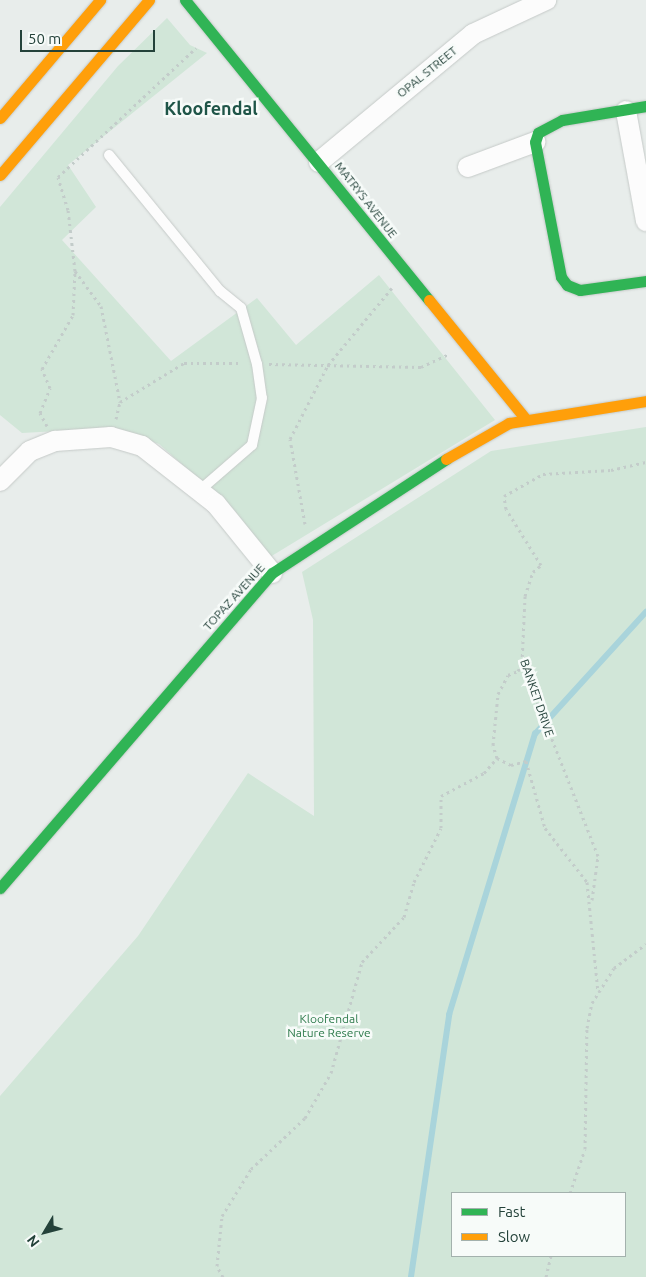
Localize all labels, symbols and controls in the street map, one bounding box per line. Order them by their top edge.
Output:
scale bar [22,20,158,52]
text: 50 m [28,30,61,47]
street label: OPAL STREET [394,43,460,101]
district label: Kloofendal [164,97,258,119]
street label: MATRYS AVENUE [332,159,400,241]
street label: TOPAZ AVENUE [200,561,268,633]
street label: BANKET DRIVE [517,657,557,739]
park label: Kloofendal Nature Reserve [287,1012,371,1040]
legend [451,1192,626,1257]
text: Fast [498,1203,525,1220]
north arrow [20,1207,70,1257]
text: Slow [498,1228,530,1245]
text: N [23,1232,43,1250]

